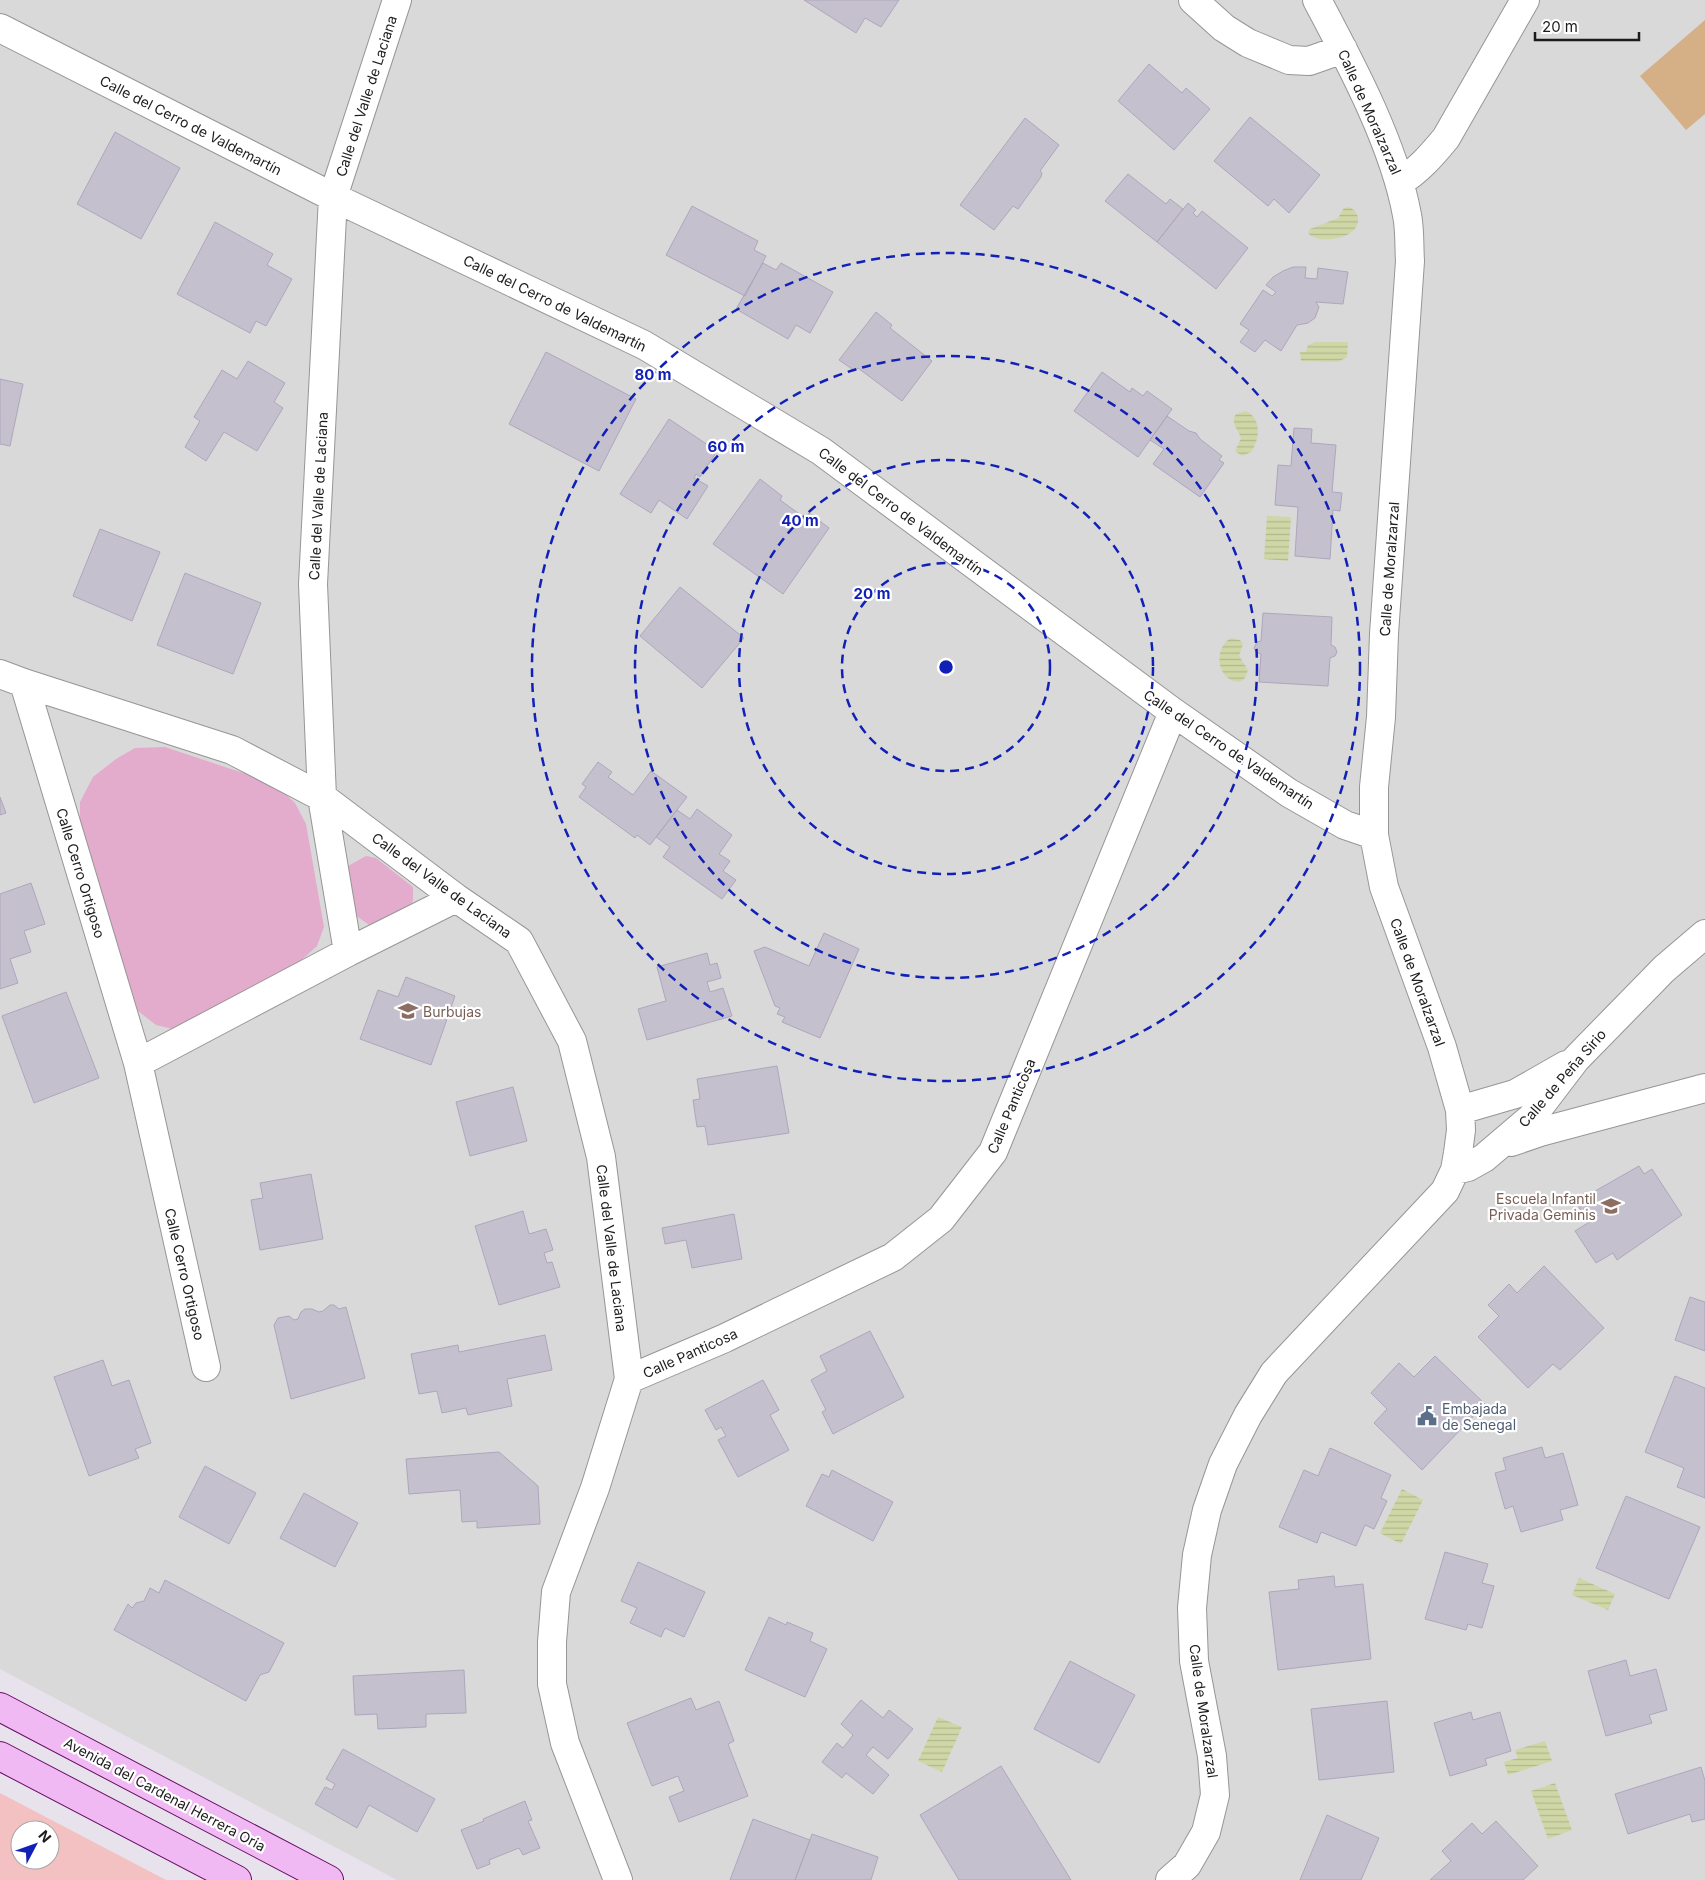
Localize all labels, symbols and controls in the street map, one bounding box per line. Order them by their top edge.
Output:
scale bar [1535,10,1639,42]
street label: Calle del Valle de Laciana [332,13,400,179]
text: 20 m [1542,17,1578,36]
street label: Calle de Moralzarzal [1335,47,1405,177]
street label: Calle del Cerro de Valdemartín [97,72,285,178]
street label: Calle del Cerro de Valdemartín [461,251,649,355]
text: 80 m [634,365,672,384]
street label: Calle del Valle de Laciana [305,411,331,581]
text: 60 m [707,437,745,456]
street label: Calle del Cerro de Valdemartín [815,444,987,578]
street label: Calle de Moralzarzal [1376,501,1402,637]
text: 40 m [781,511,819,530]
text: 20 m [854,584,890,603]
centre of rings [937,658,955,676]
street label: Calle del Cerro de Valdemartín [1141,686,1317,812]
street label: Calle Cerro Ortigoso [53,806,109,940]
street label: Calle del Valle de Laciana [369,829,515,941]
street label: Calle de Moralzarzal [1387,916,1449,1048]
school or university icon: Burbujas [397,1000,419,1022]
place label: Burbujas [423,1003,481,1020]
street label: Calle de Peña Sirio [1515,1025,1609,1131]
street label: Calle Panticosa [983,1056,1039,1156]
street label: Calle del Valle de Laciana [593,1163,631,1333]
place label: Escuela Infantil Privada Geminis [1489,1190,1596,1223]
school or university icon: Escuela Infantil Privada Geminis [1600,1195,1622,1217]
street label: Calle Cerro Ortigoso [162,1206,208,1342]
street label: Calle Panticosa [640,1325,740,1381]
place label: Embajada de Senegal [1442,1400,1516,1433]
public building icon: Embajada de Senegal [1416,1405,1438,1427]
street label: Calle de Moralzarzal [1186,1643,1222,1779]
street label: Avenida del Cardenal Herrera Oria [61,1734,269,1854]
north arrow [10,1820,60,1870]
text: N [35,1827,55,1846]

